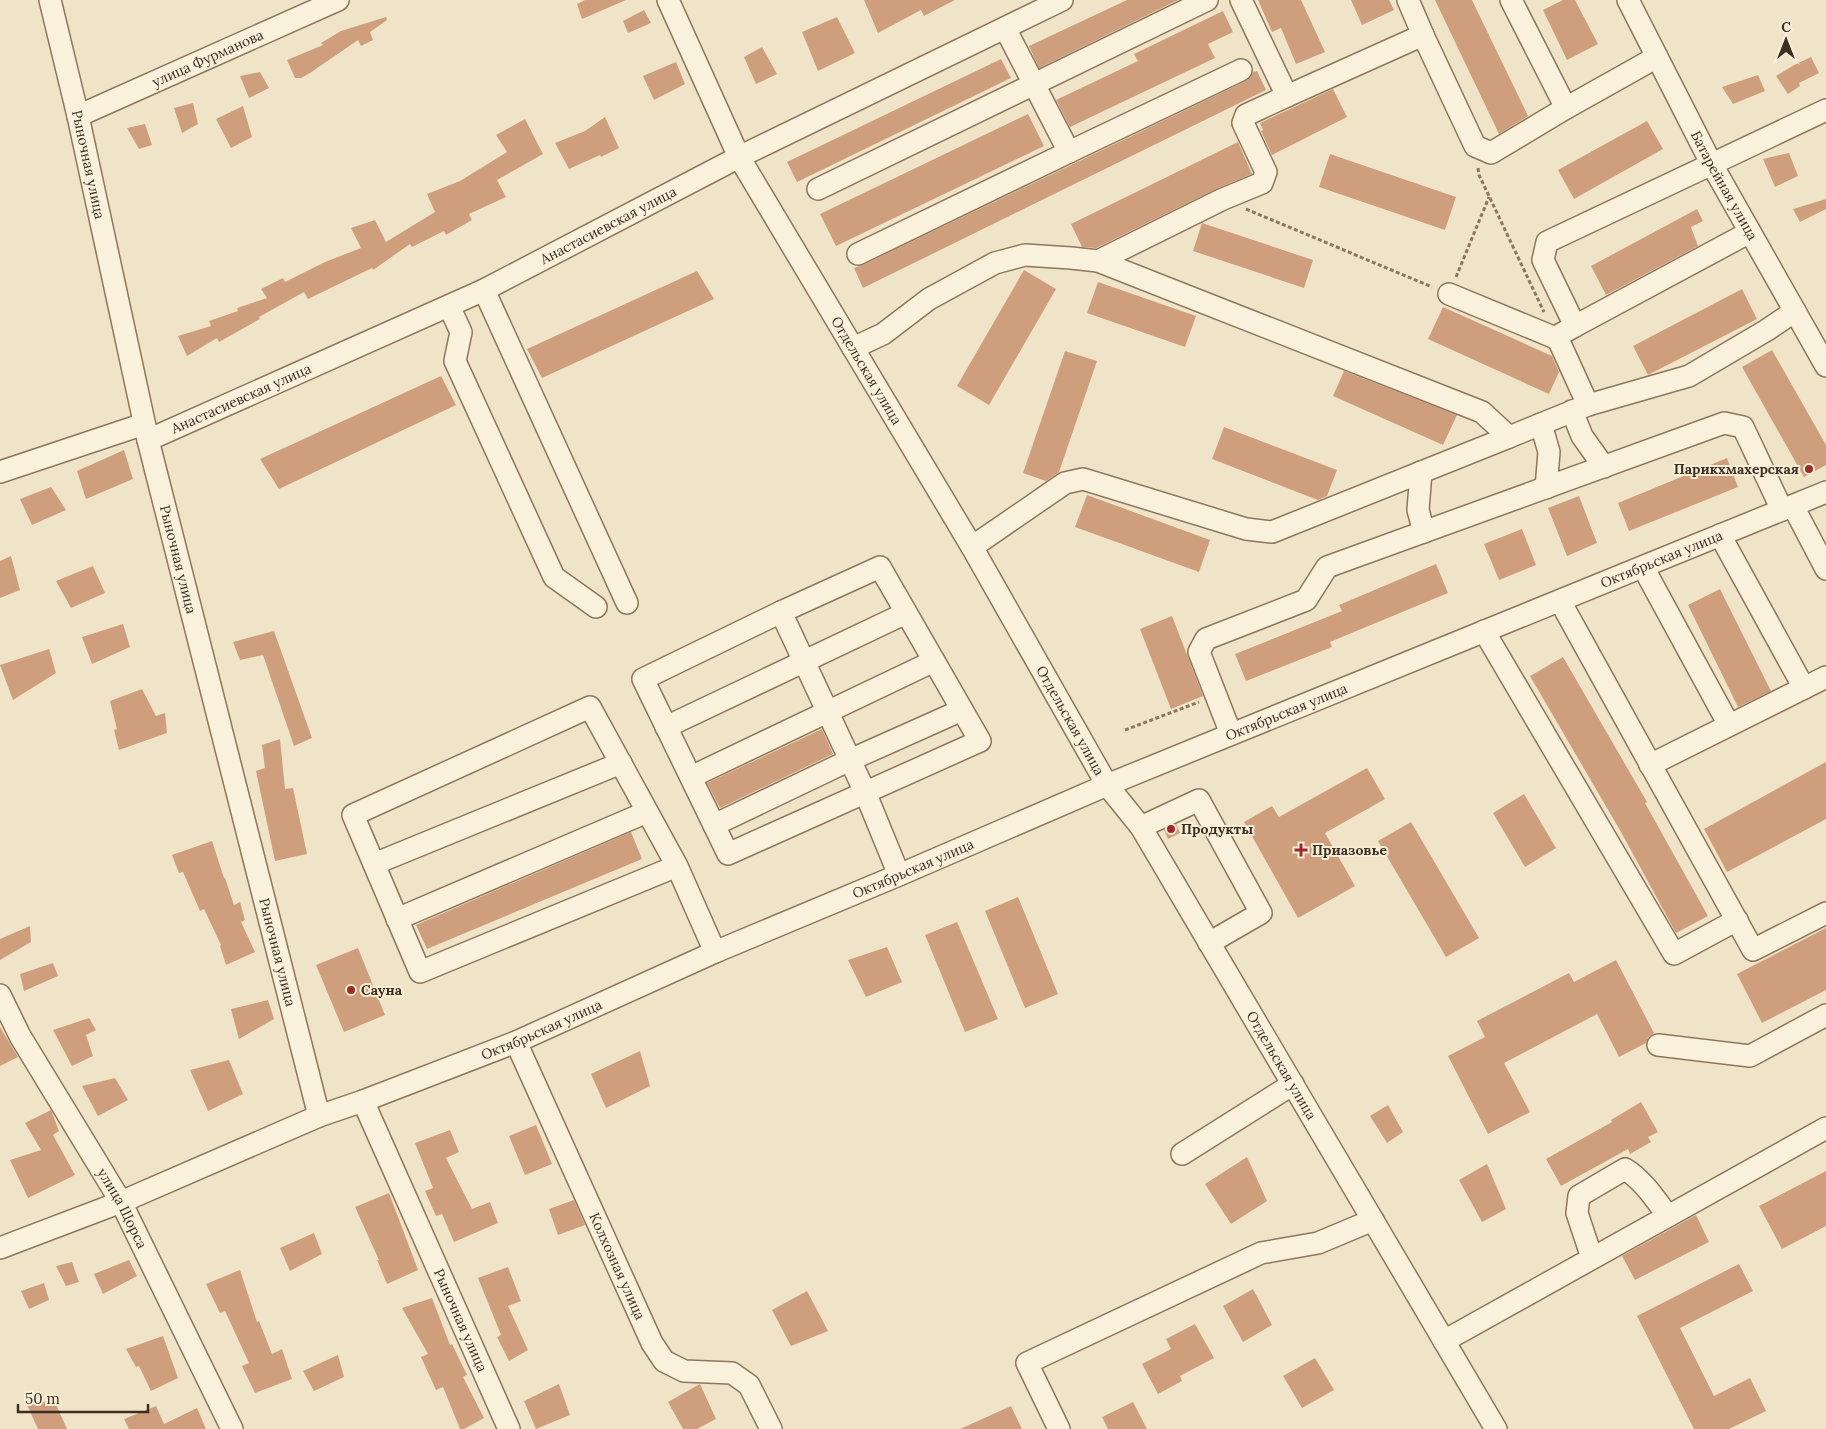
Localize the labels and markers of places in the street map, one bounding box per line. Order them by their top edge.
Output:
place label: Парикхмахерская [1674,460,1799,478]
marker: Парикхмахерская [1803,463,1815,475]
place label: Продукты [1181,820,1253,838]
marker: Продукты [1165,823,1177,835]
place label: Приазовье [1312,841,1387,859]
marker: Приазовье [1294,843,1308,857]
place label: Сауна [361,981,403,999]
marker: Сауна [345,984,357,996]

